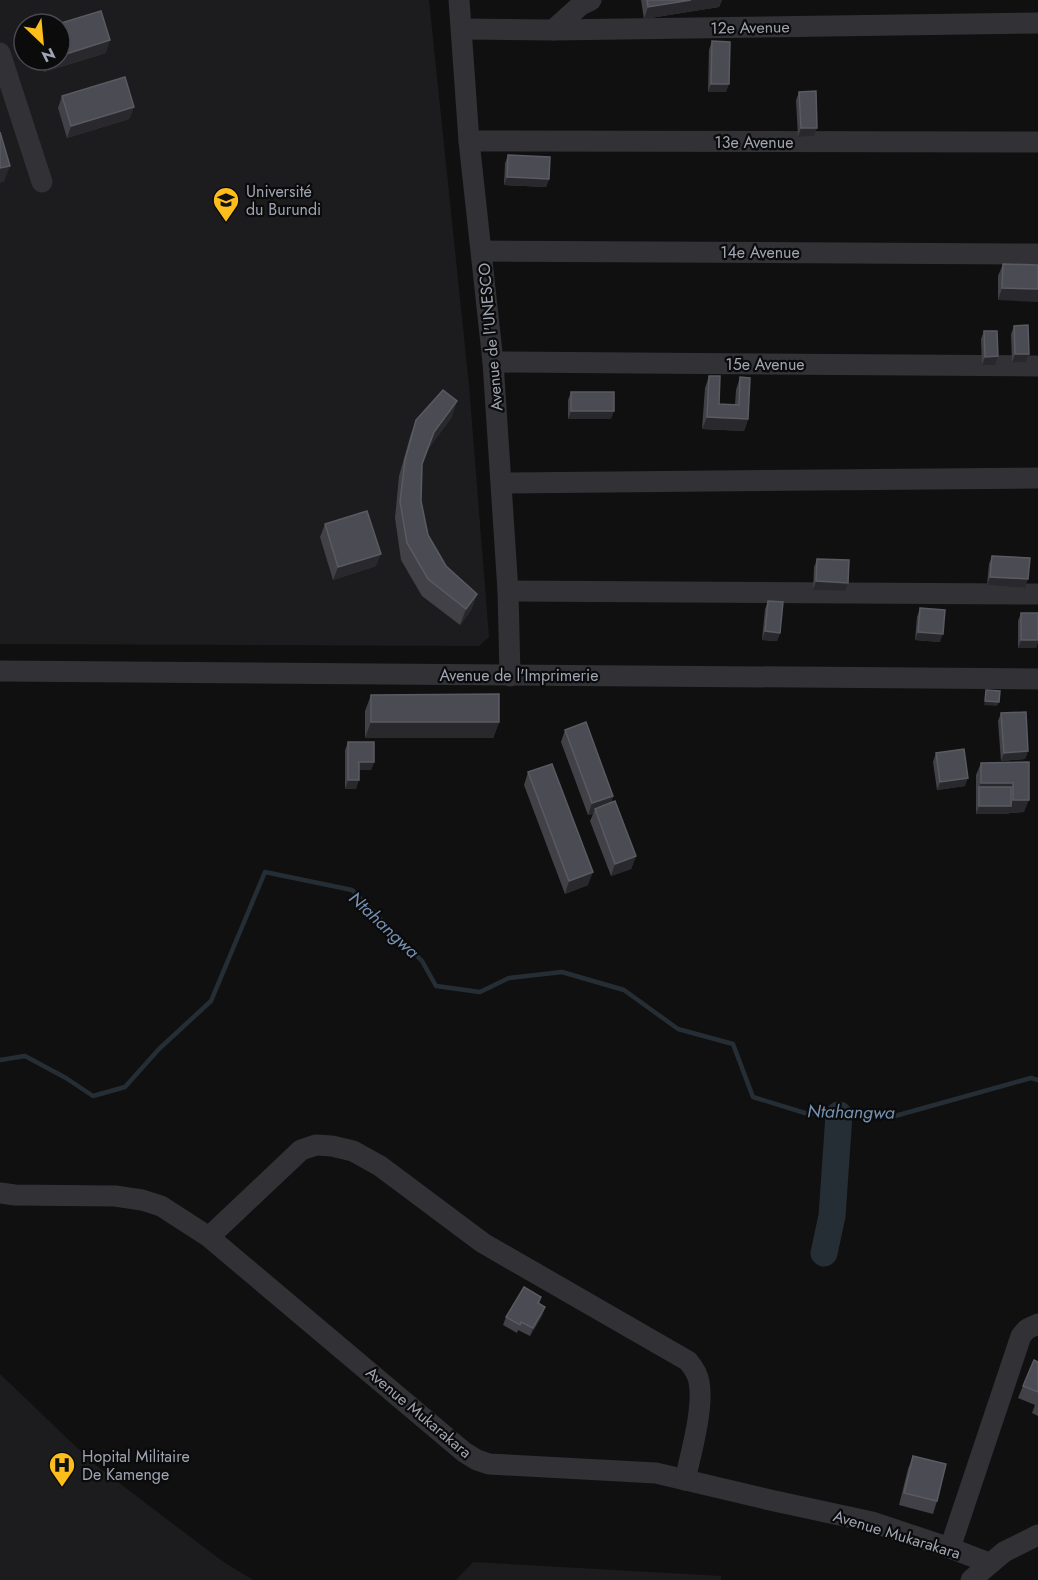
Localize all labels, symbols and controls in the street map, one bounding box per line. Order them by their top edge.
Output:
north arrow [12,12,72,72]
street label: 12e Avenue [710,15,790,40]
text: N [38,42,59,68]
street label: 13e Avenue [715,131,793,154]
place label: Université du Burundi [246,180,321,221]
school or university icon: Université du Burundi [211,185,241,223]
street label: 14e Avenue [720,241,800,264]
street label: Avenue de l'UNESCO [473,262,508,412]
street label: 15e Avenue [725,353,805,376]
street label: Avenue de l'Imprimerie [440,664,598,687]
water label: Ntahangwa [343,886,425,964]
water label: Ntahangwa [807,1098,895,1126]
street label: Avenue Mukarakara [361,1361,477,1464]
place label: Hopital Militaire De Kamenge [82,1445,190,1486]
hospital icon: Hopital Militaire De Kamenge [47,1450,77,1488]
street label: Avenue Mukarakara [830,1504,963,1565]

